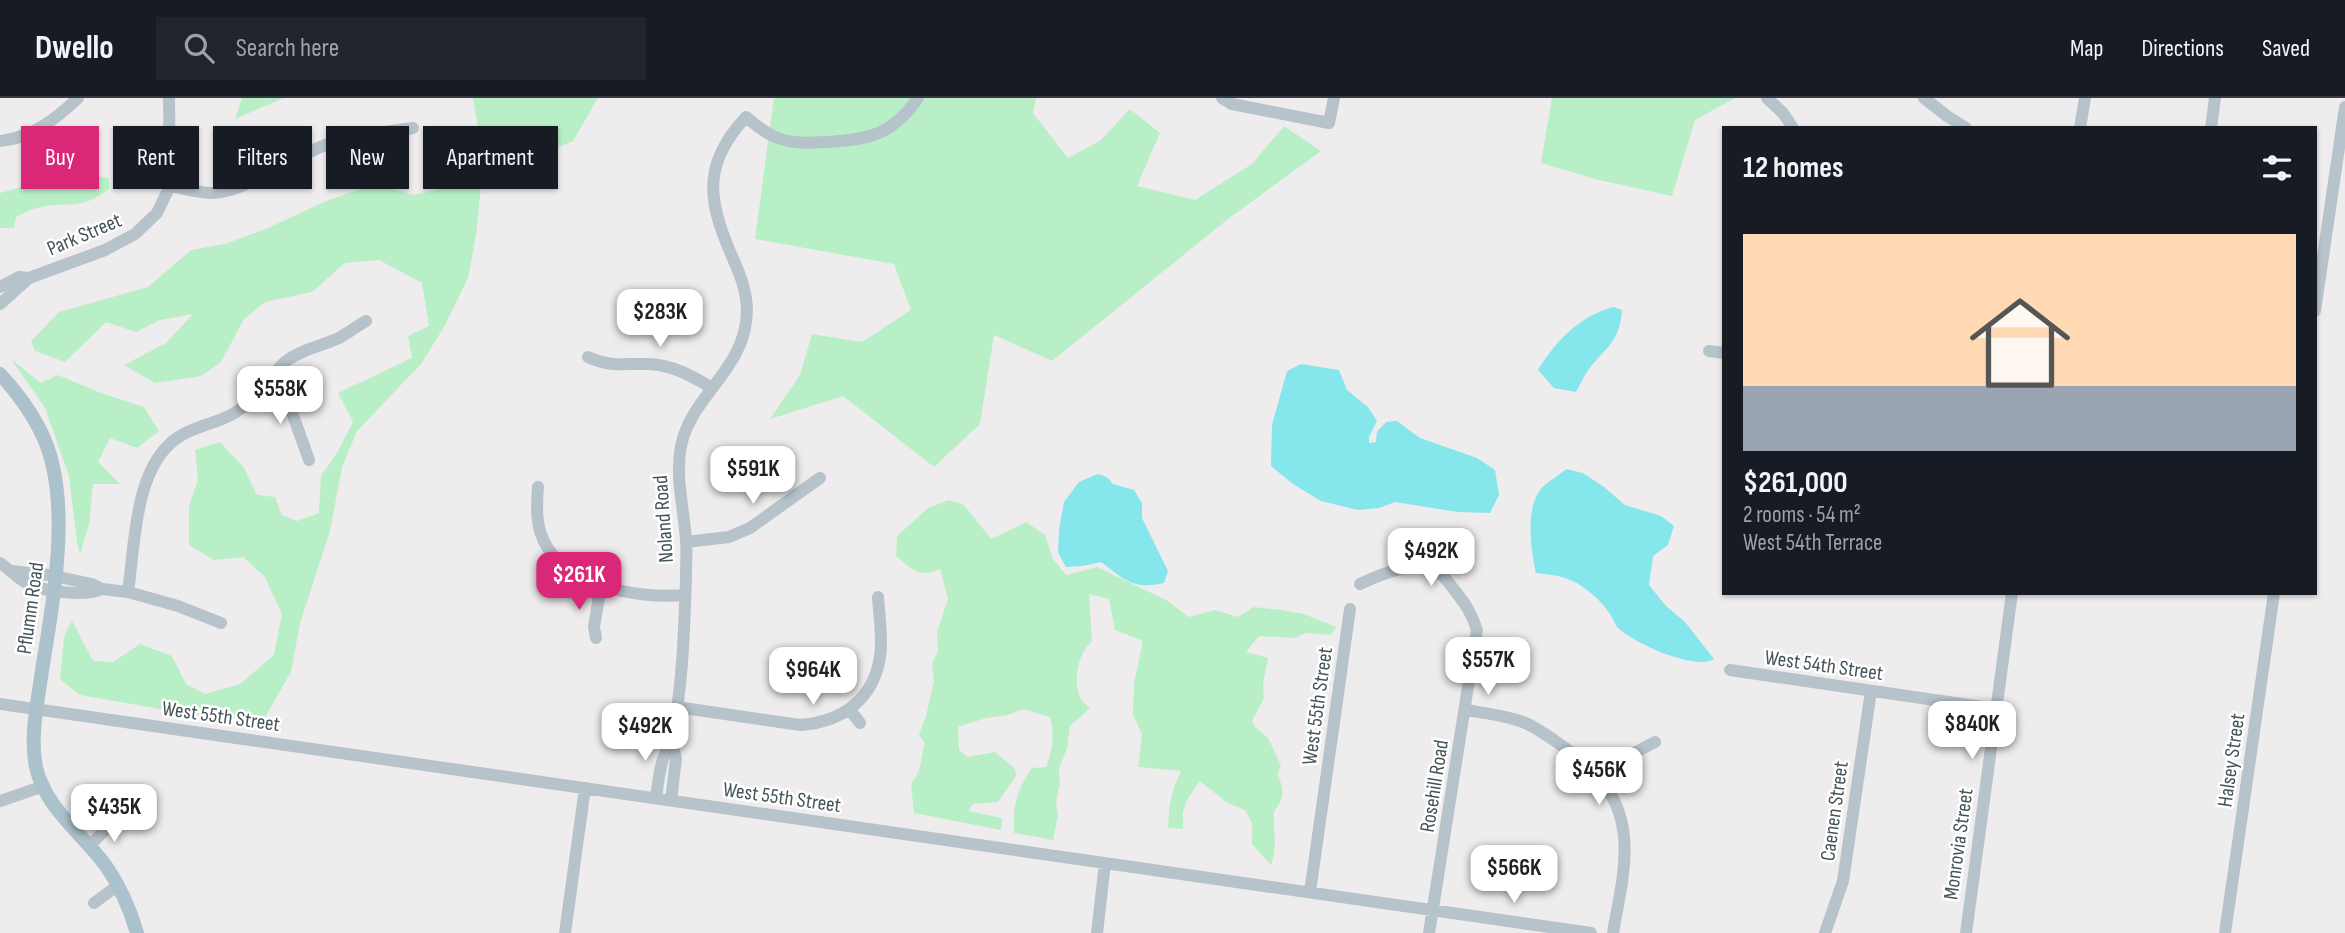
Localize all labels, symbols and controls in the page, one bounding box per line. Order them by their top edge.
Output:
search box [156,17,646,80]
text: Dwello [35,28,114,68]
icon: search [180,29,218,67]
text: Search here [236,33,339,64]
text: Map [2070,34,2103,63]
text: Directions [2141,34,2224,63]
text: Saved [2262,34,2310,63]
chip: Buy [21,126,99,189]
chip: Rent [113,126,199,189]
chip: Filters [213,126,312,189]
chip: New [326,126,409,189]
chip: Apartment [423,126,558,189]
icon: filters [2258,149,2296,187]
text: 12 homes [1743,150,1844,186]
street label: Park Street [43,208,125,261]
icon: home [1957,280,2083,406]
pin: $283K [611,289,709,349]
text: $283K [633,298,687,326]
pin: $558K [231,366,329,426]
text: $558K [253,375,307,403]
pin: $591K [704,446,802,506]
text: $591K [726,455,780,483]
text: $261,000 [1743,465,1848,501]
street label: Noland Road [648,474,679,563]
text: 2 rooms · 54 m² [1743,501,1861,529]
pin: $492K [1382,528,1480,588]
text: West 54th Terrace [1743,529,1882,557]
text: $492K [1404,537,1458,565]
pin: $261K [530,552,628,612]
street label: Pflumm Road [12,561,49,656]
text: $261K [552,561,606,589]
pin: $557K [1439,638,1537,697]
street label: West 55th Street [1297,645,1338,767]
street label: West 54th Street [1763,645,1885,686]
text: $557K [1461,646,1515,674]
pin: $964K [764,648,862,707]
text: $964K [785,656,841,684]
street label: West 55th Street [160,696,282,737]
pin: $840K [1923,702,2021,761]
pin: $492K [596,704,694,763]
text: $840K [1944,710,2000,738]
text: $492K [618,712,672,740]
street label: Halsey Street [2213,712,2250,808]
street label: Rosehill Road [1415,738,1454,834]
pin: $456K [1550,748,1648,807]
text: $456K [1572,756,1626,784]
street label: Caenen Street [1815,760,1854,863]
street label: West 55th Street [721,777,843,818]
pin: $435K [65,784,163,844]
street label: Monrovia Street [1938,787,1979,901]
text: $435K [87,793,141,821]
pin: $566K [1465,846,1563,905]
text: $566K [1487,854,1541,882]

